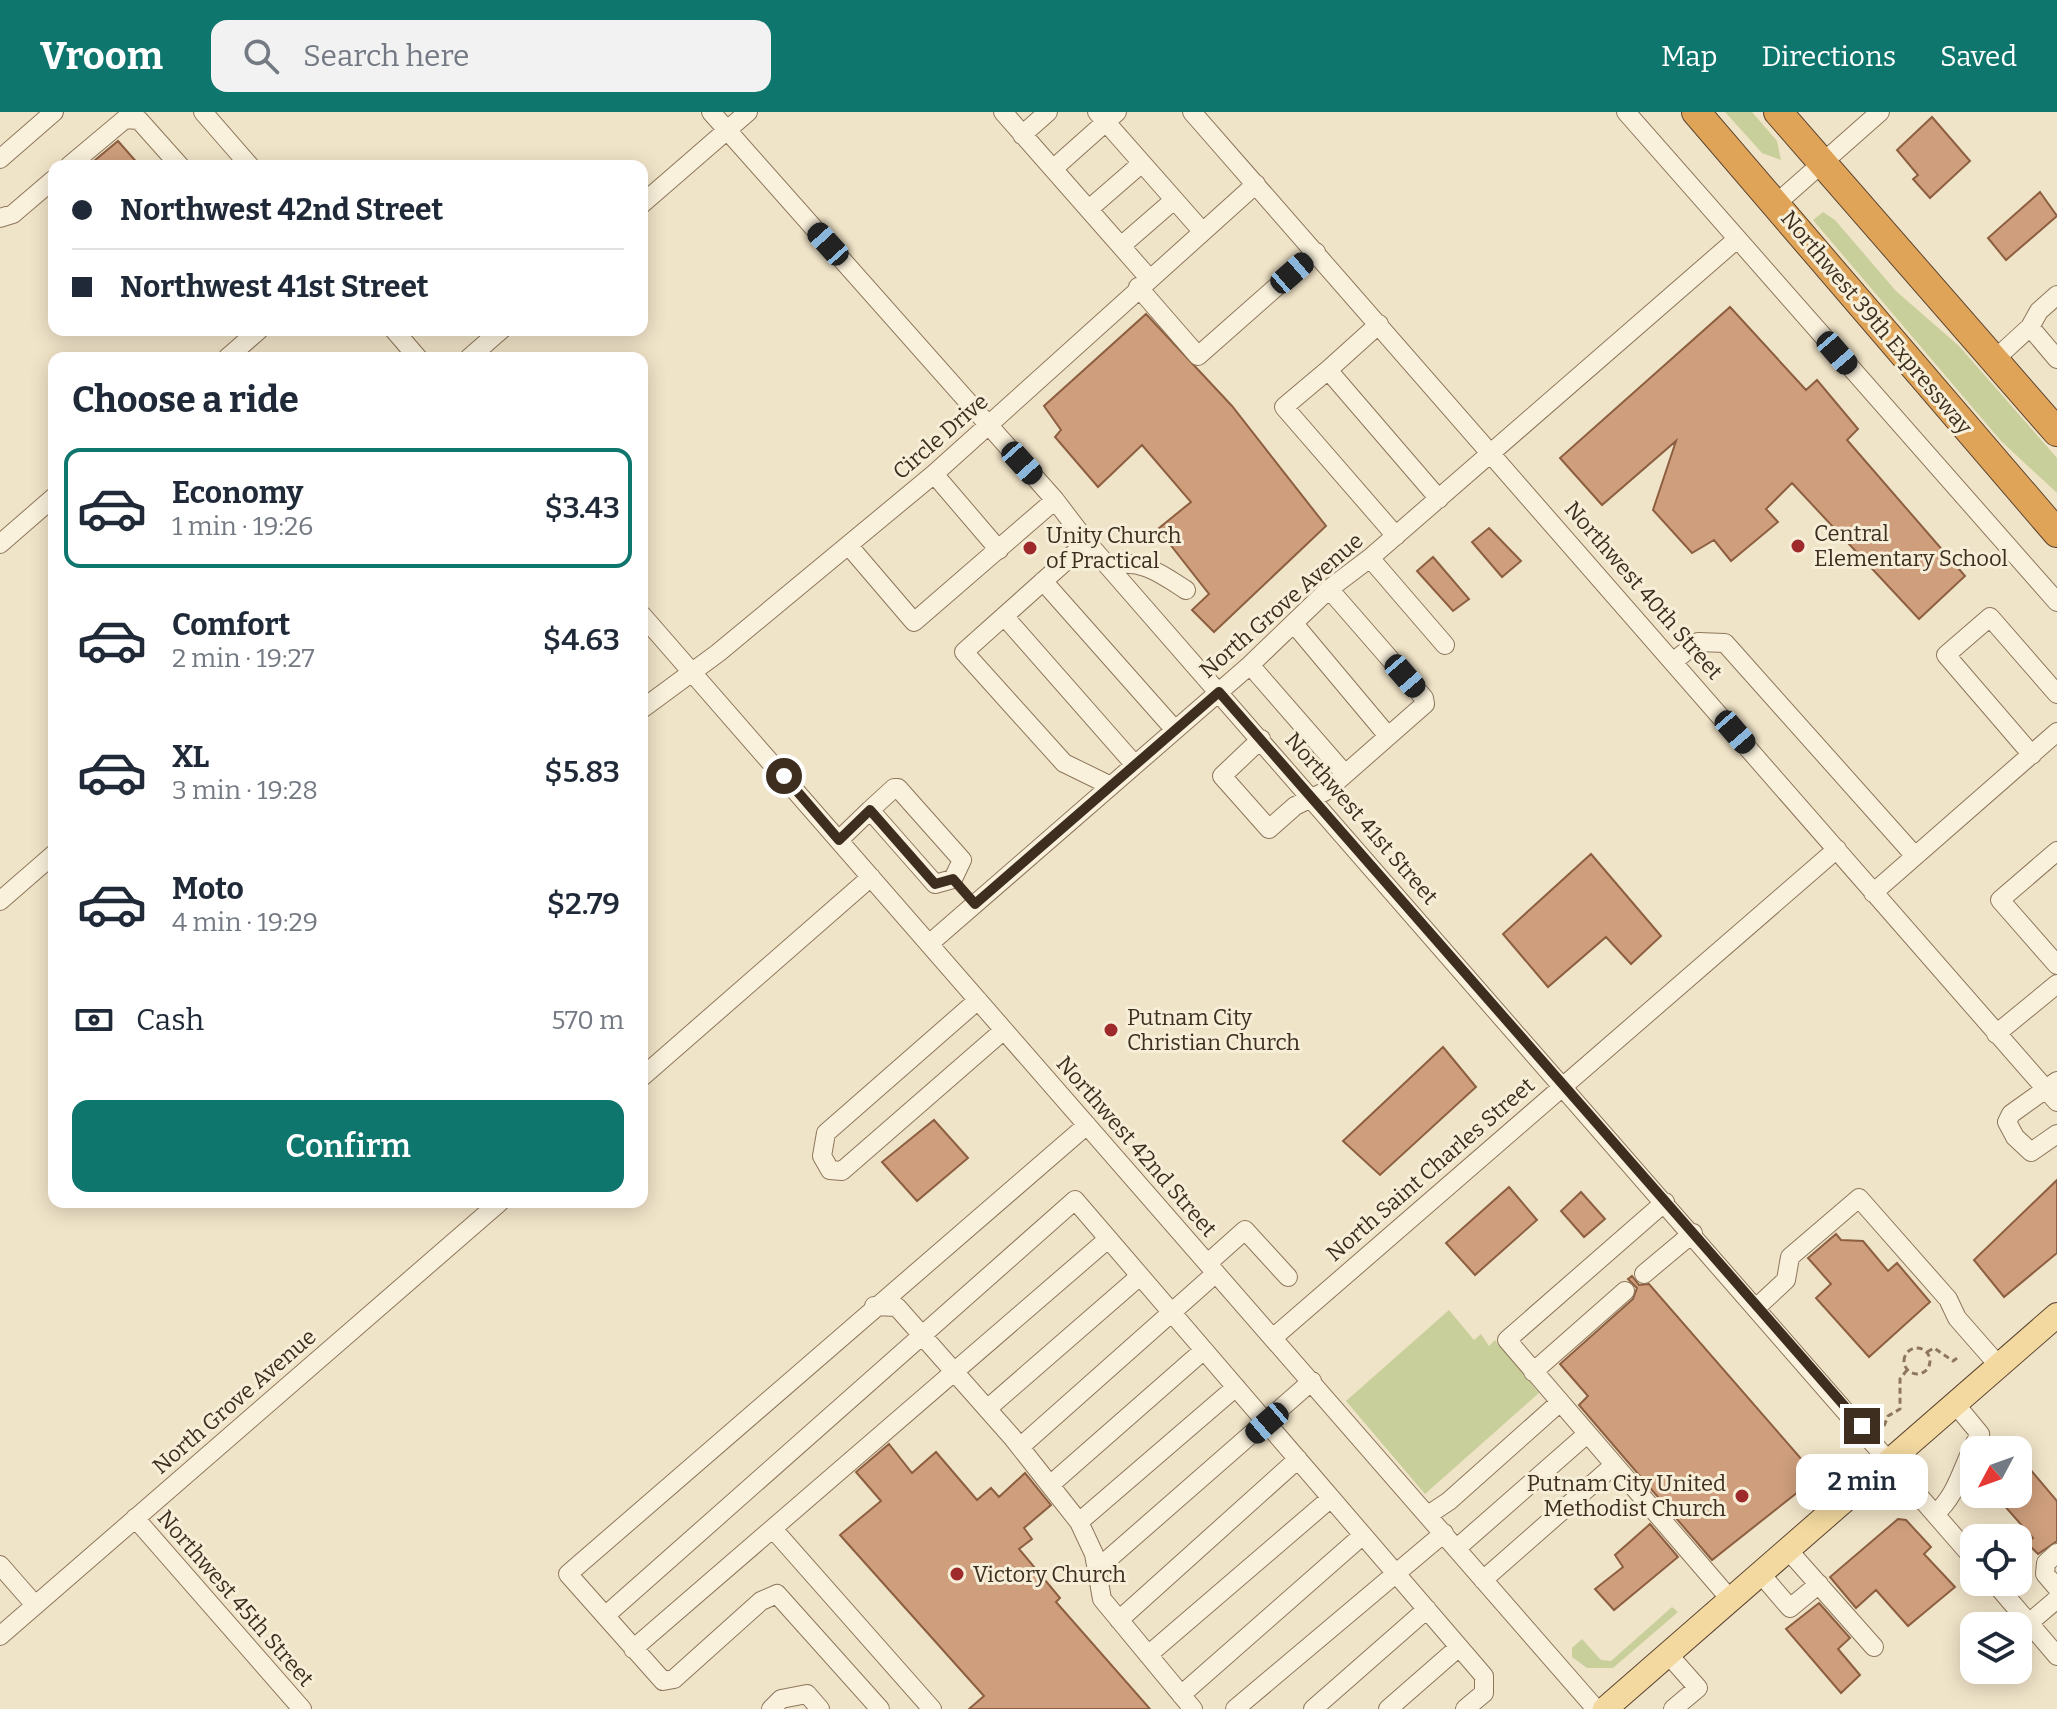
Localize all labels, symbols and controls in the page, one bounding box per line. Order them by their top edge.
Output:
search box [211,20,771,92]
text: Vroom [40,33,163,79]
icon: search [239,34,283,78]
text: Search here [303,38,469,74]
text: Map [1661,40,1717,73]
text: Directions [1761,40,1896,73]
text: Saved [1940,40,2017,73]
text: Northwest 42nd Street [120,192,443,228]
street label: Northwest 39th Expressway [1775,205,1978,440]
car [803,218,853,270]
car [1266,248,1318,298]
text: Northwest 41st Street [120,269,429,305]
car [1812,327,1862,379]
text: Choose a ride [72,378,299,422]
street label: Circle Drive [887,388,993,485]
car [997,437,1047,489]
icon: car [76,472,148,544]
text: Economy [172,475,303,511]
text: $3.43 [544,490,620,526]
street label: Northwest 40th Street [1559,496,1728,685]
text: 1 min · 19:26 [172,511,313,542]
place label: Central Elementary School [1814,520,2008,572]
place label: Unity Church of Practical [1046,522,1182,574]
street label: North Grove Avenue [1194,527,1369,684]
marker: Central Elementary School [1789,537,1807,555]
marker: Unity Church of Practical [1021,539,1039,557]
icon: car [76,604,148,676]
text: Comfort [172,607,290,643]
text: $4.63 [543,622,620,658]
text: 2 min · 19:27 [172,643,314,674]
car [1380,650,1430,702]
car [1710,706,1760,758]
street label: Northwest 41st Street [1280,727,1444,910]
icon: car [76,736,148,808]
text: XL [172,739,209,775]
text: $5.83 [544,754,620,790]
route start [766,758,802,794]
text: 3 min · 19:28 [172,775,318,806]
icon: car [76,868,148,940]
text: Moto [172,871,244,907]
text: $2.79 [547,886,620,922]
text: 4 min · 19:29 [172,907,318,938]
icon: cash [72,998,116,1042]
text: Cash [136,1002,204,1038]
place label: Putnam City Christian Church [1127,1004,1300,1056]
text: 570 m [551,1005,624,1036]
marker: Putnam City Christian Church [1102,1021,1120,1039]
street label: Northwest 42nd Street [1051,1050,1223,1242]
street label: North Saint Charles Street [1321,1072,1540,1267]
button: Confirm [72,1100,624,1192]
street label: North Grove Avenue [147,1323,322,1480]
car [1241,1398,1293,1448]
route end [1844,1408,1880,1444]
north arrow [1960,1436,2032,1508]
map controls [1960,1436,2032,1684]
callout: 2 min [1796,1454,1928,1510]
text: 2 min [1828,1466,1896,1497]
place label: Putnam City United Methodist Church [1527,1470,1726,1522]
marker: Putnam City United Methodist Church [1733,1487,1751,1505]
street label: Northwest 45th Street [152,1505,320,1692]
button: locate [1960,1524,2032,1596]
place label: Victory Church [973,1561,1126,1588]
marker: Victory Church [948,1565,966,1583]
button: layers [1960,1612,2032,1684]

